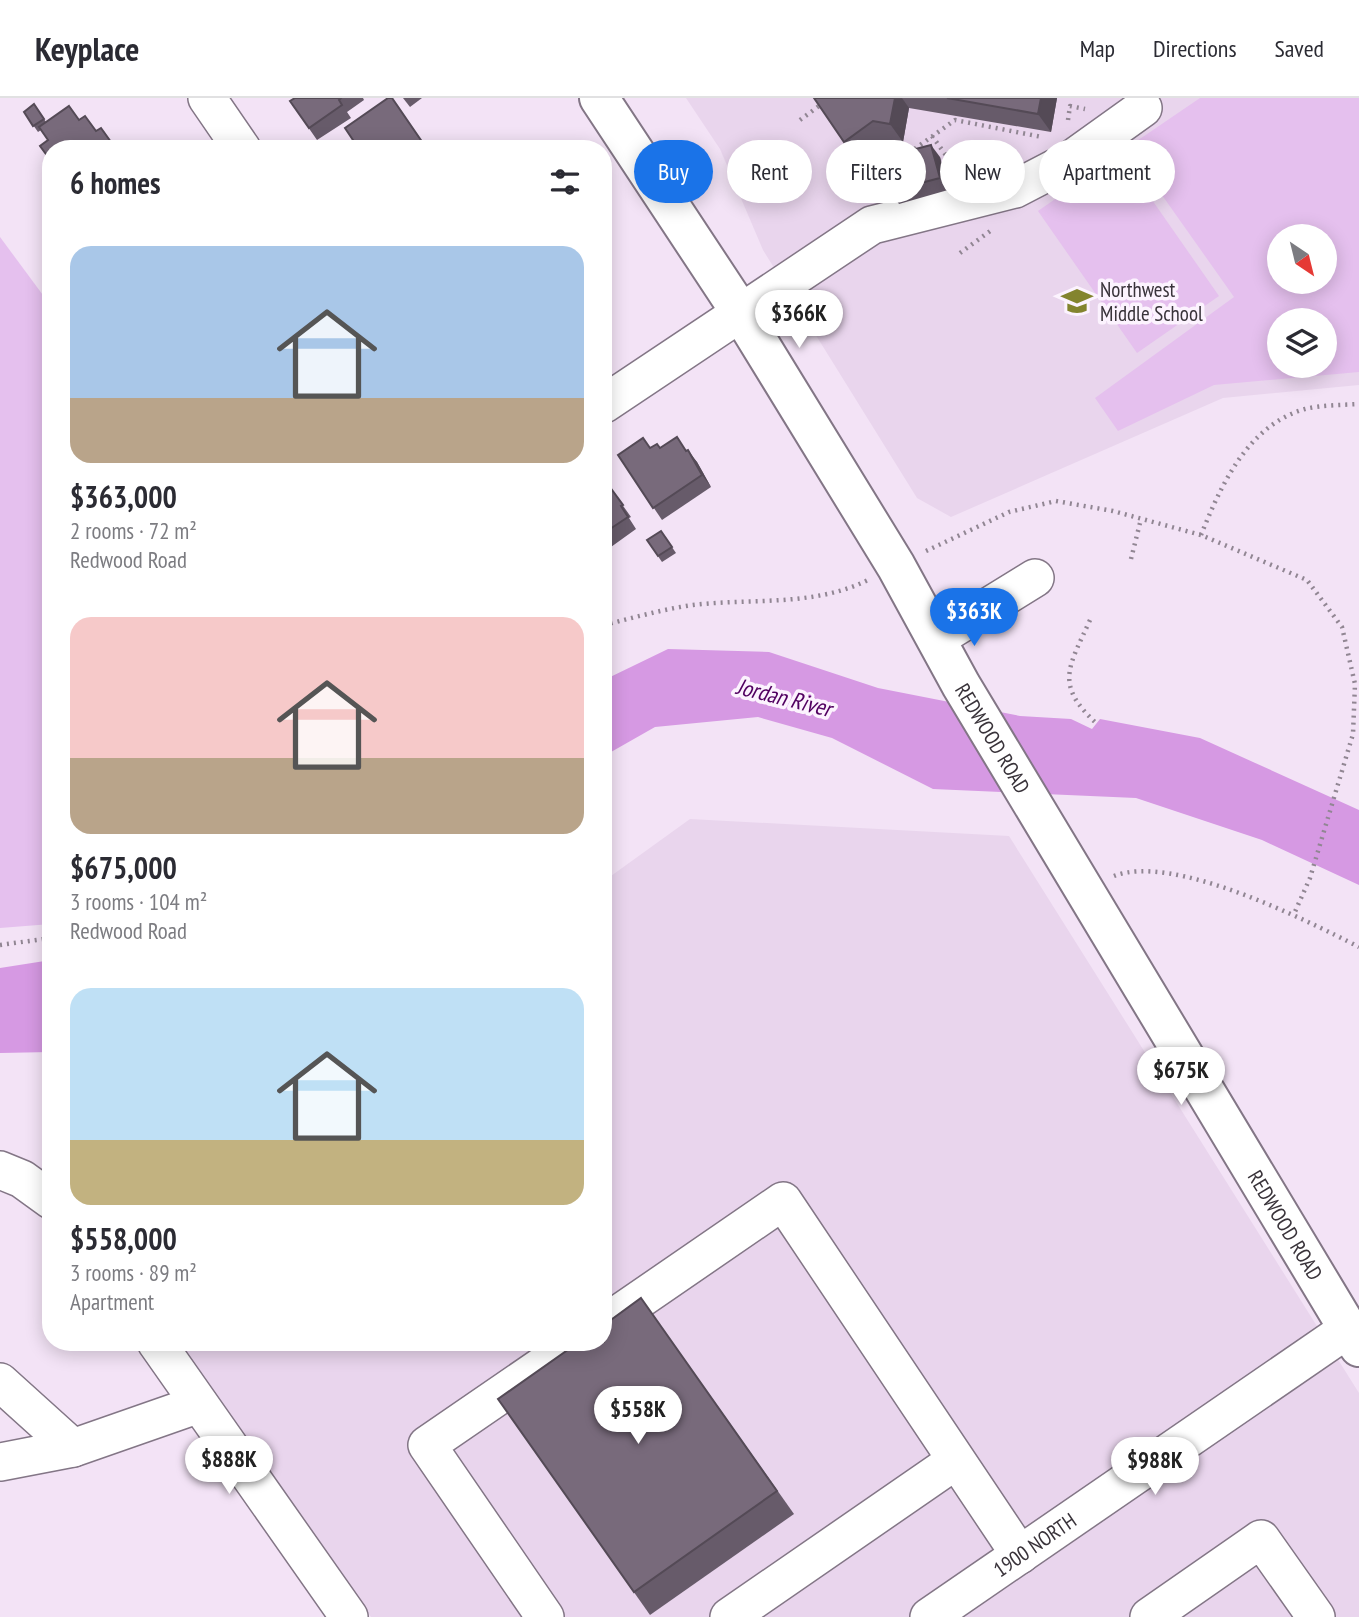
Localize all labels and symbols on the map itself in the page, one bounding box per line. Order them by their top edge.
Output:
north arrow [1267,224,1337,294]
place label: Northwest Middle School [1100,276,1203,327]
school or university icon: Northwest Middle School [1060,284,1094,318]
pin: $366K [750,290,848,350]
pin: $363K [925,588,1023,648]
water label: Jordan River [733,671,838,724]
street label: REDWOOD ROAD [950,678,1036,798]
pin: $675K [1132,1048,1230,1107]
street label: REDWOOD ROAD [1242,1165,1329,1285]
pin: $558K [589,1386,687,1446]
pin: $888K [180,1436,278,1496]
pin: $988K [1106,1438,1204,1497]
street label: 1900 NORTH [988,1507,1081,1582]

